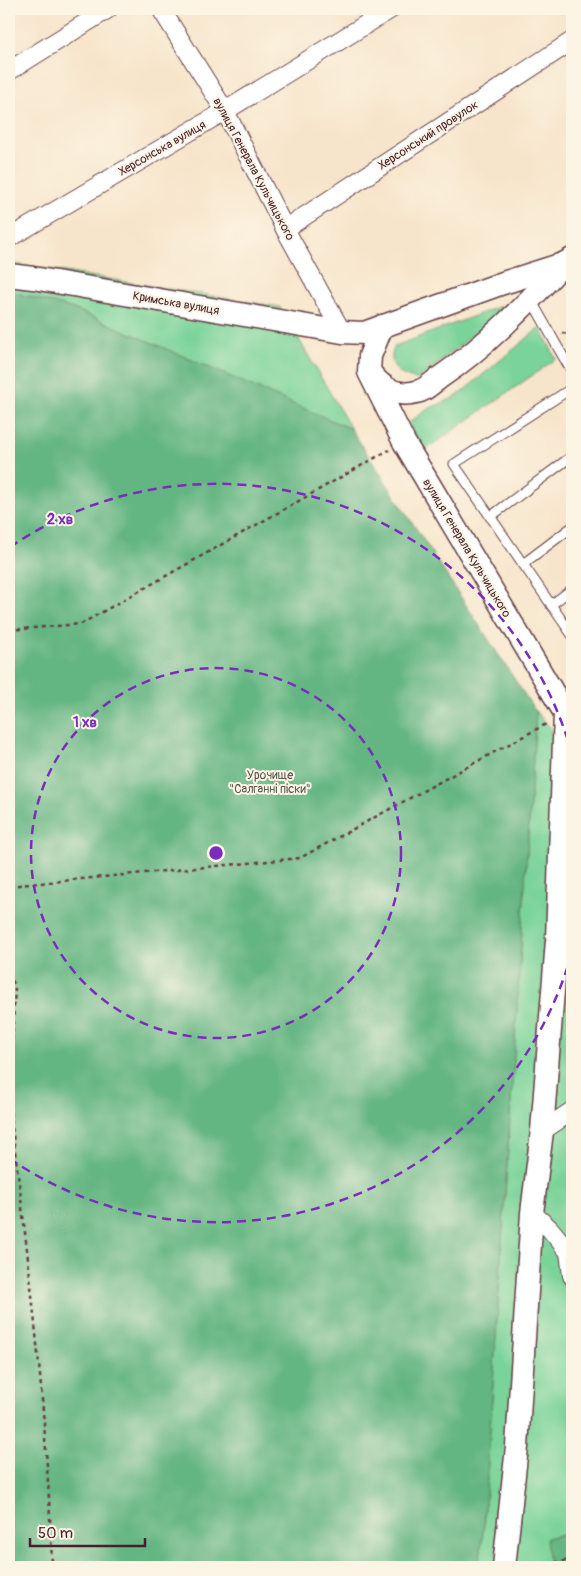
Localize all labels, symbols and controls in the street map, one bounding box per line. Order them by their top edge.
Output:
street label: вулиця Генерала Кульчицького [210,95,298,244]
street label: Херсонський провулок [375,97,481,173]
street label: Херсонська вулиця [116,117,209,180]
street label: Кримська вулиця [131,288,221,319]
street label: вулиця Генерала Кульчицького [419,476,514,621]
text: 2 хв [47,510,73,529]
text: 1 хв [73,713,97,732]
park label: Урочище "Салганні піски" [229,768,311,797]
centre of rings [207,844,225,862]
scale bar [30,1516,145,1548]
text: 50 m [38,1524,73,1543]

